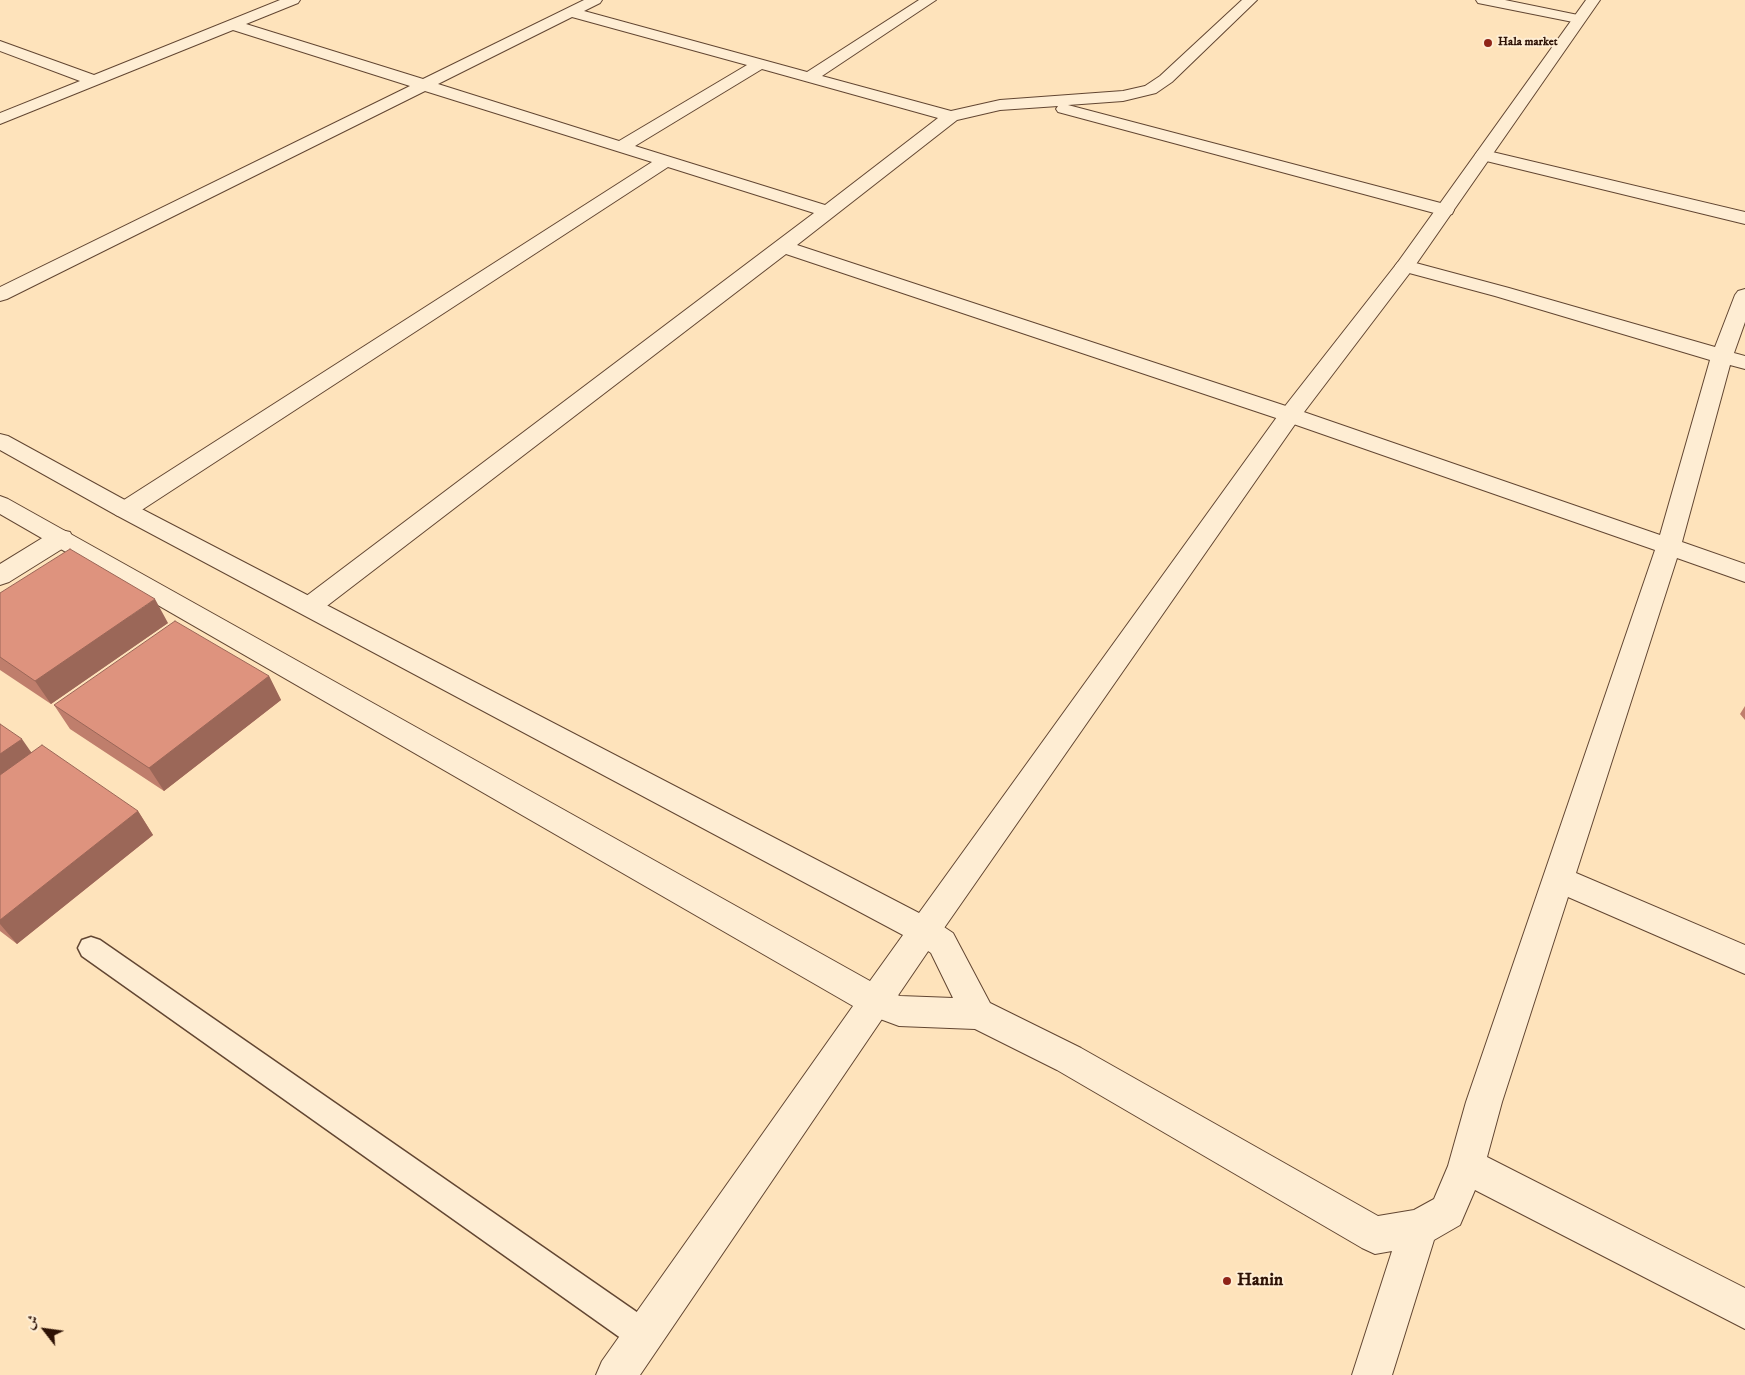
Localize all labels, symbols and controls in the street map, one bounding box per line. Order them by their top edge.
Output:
place label: Hala market [1498,36,1558,50]
marker: Hala market [1482,37,1494,49]
place label: Hanin [1237,1270,1283,1292]
marker: Hanin [1221,1275,1233,1287]
north arrow [20,1305,70,1355]
text: ش [21,1312,43,1333]

